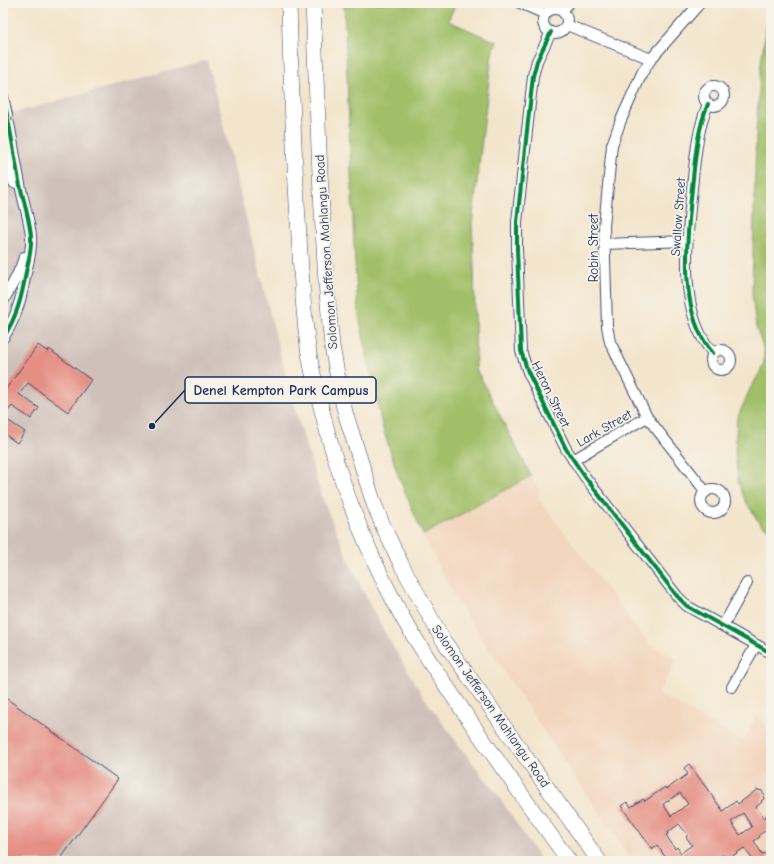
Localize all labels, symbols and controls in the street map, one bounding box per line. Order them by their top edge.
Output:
street label: Solomon Jefferson Mahlangu Road [312,154,340,350]
street label: Swallow Street [668,176,688,257]
street label: Robin Street [586,212,601,282]
street label: Heron Street [529,358,574,431]
callout: Denel Kempton Park Campus [185,377,376,403]
text: Denel Kempton Park Campus [193,382,369,399]
street label: Lark Street [574,406,635,450]
street label: Solomon Jefferson Mahlangu Road [429,622,553,790]

